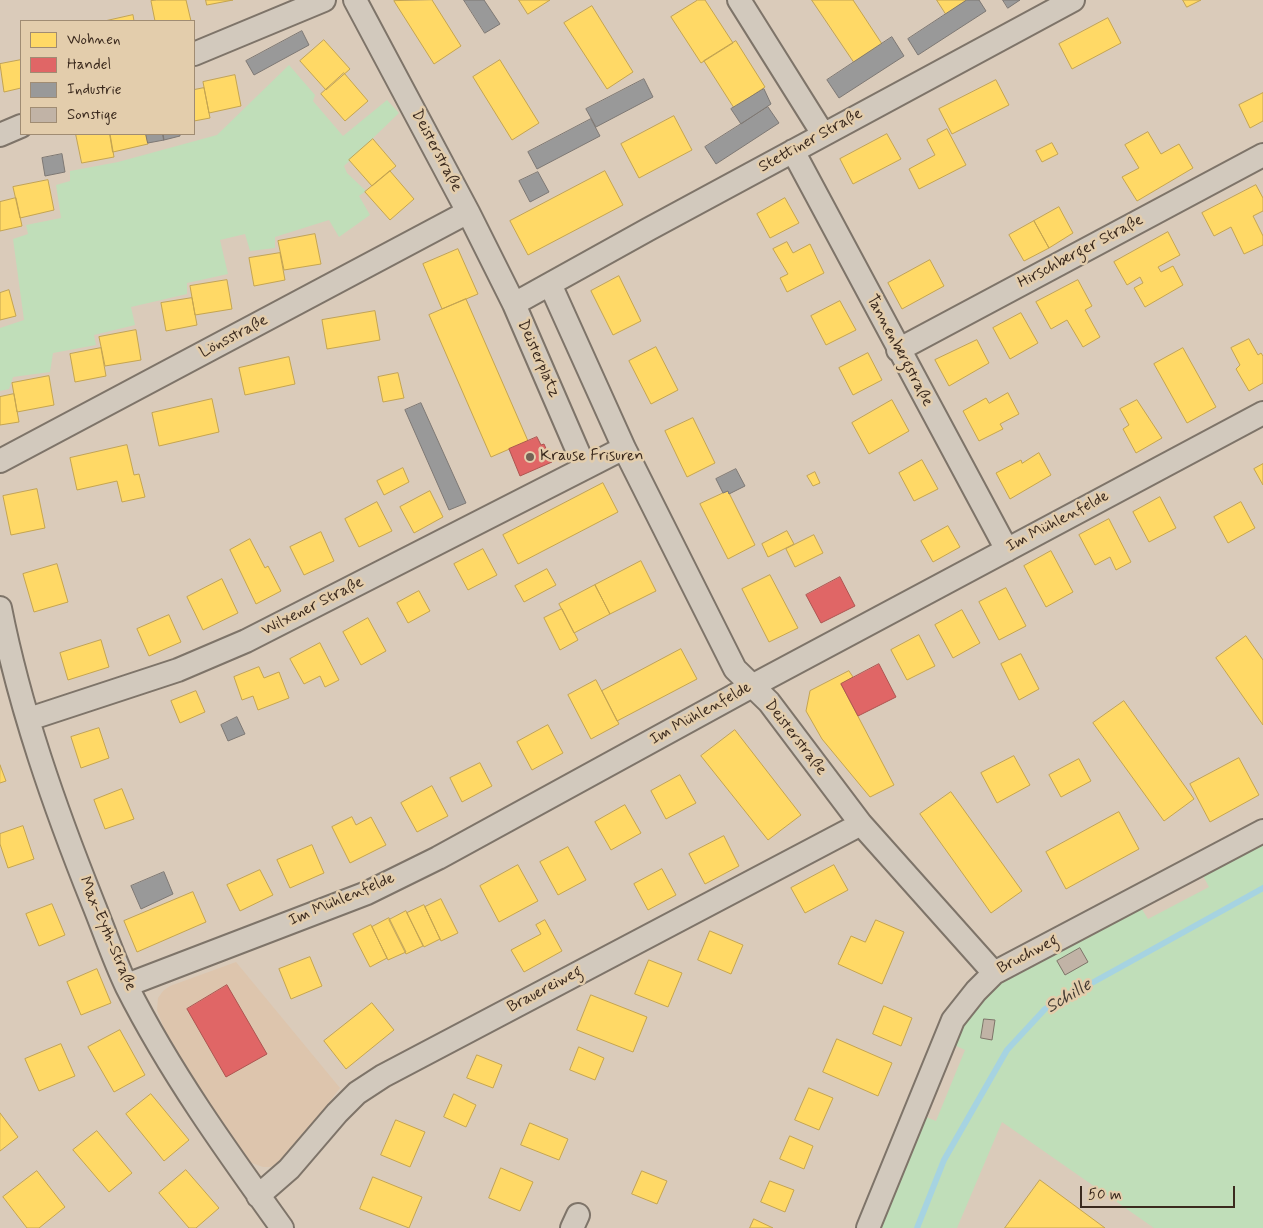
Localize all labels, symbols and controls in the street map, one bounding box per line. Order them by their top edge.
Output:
legend [20,20,195,135]
text: Wohnen [67,30,121,50]
text: Handel [67,55,111,75]
text: Industrie [67,80,122,100]
text: Sonstige [67,105,117,125]
street label: Stettiner Straße [756,105,866,177]
street label: Deisterstraße [406,107,466,195]
street label: Hirschberger Straße [1015,211,1147,293]
street label: Tannenbergstraße [861,292,937,410]
street label: Lönsstraße [197,311,271,363]
street label: Deisterplatz [512,317,564,401]
place label: Krause Frisuren [540,447,644,467]
marker: Krause Frisuren [524,451,536,463]
street label: Im Mühlenfelde [1004,487,1112,557]
street label: Wilxener Straße [259,573,367,641]
street label: Im Mühlenfelde [647,678,755,750]
street label: Deisterstraße [760,696,830,780]
street label: Im Mühlenfelde [286,869,398,931]
street label: Max-Eyth-Straße [74,874,140,994]
street label: Bruchweg [994,931,1062,979]
street label: Brauereiweg [504,962,586,1018]
water label: Schille [1042,975,1096,1019]
scale bar [1083,1176,1238,1208]
text: 50 m [1088,1185,1122,1205]

